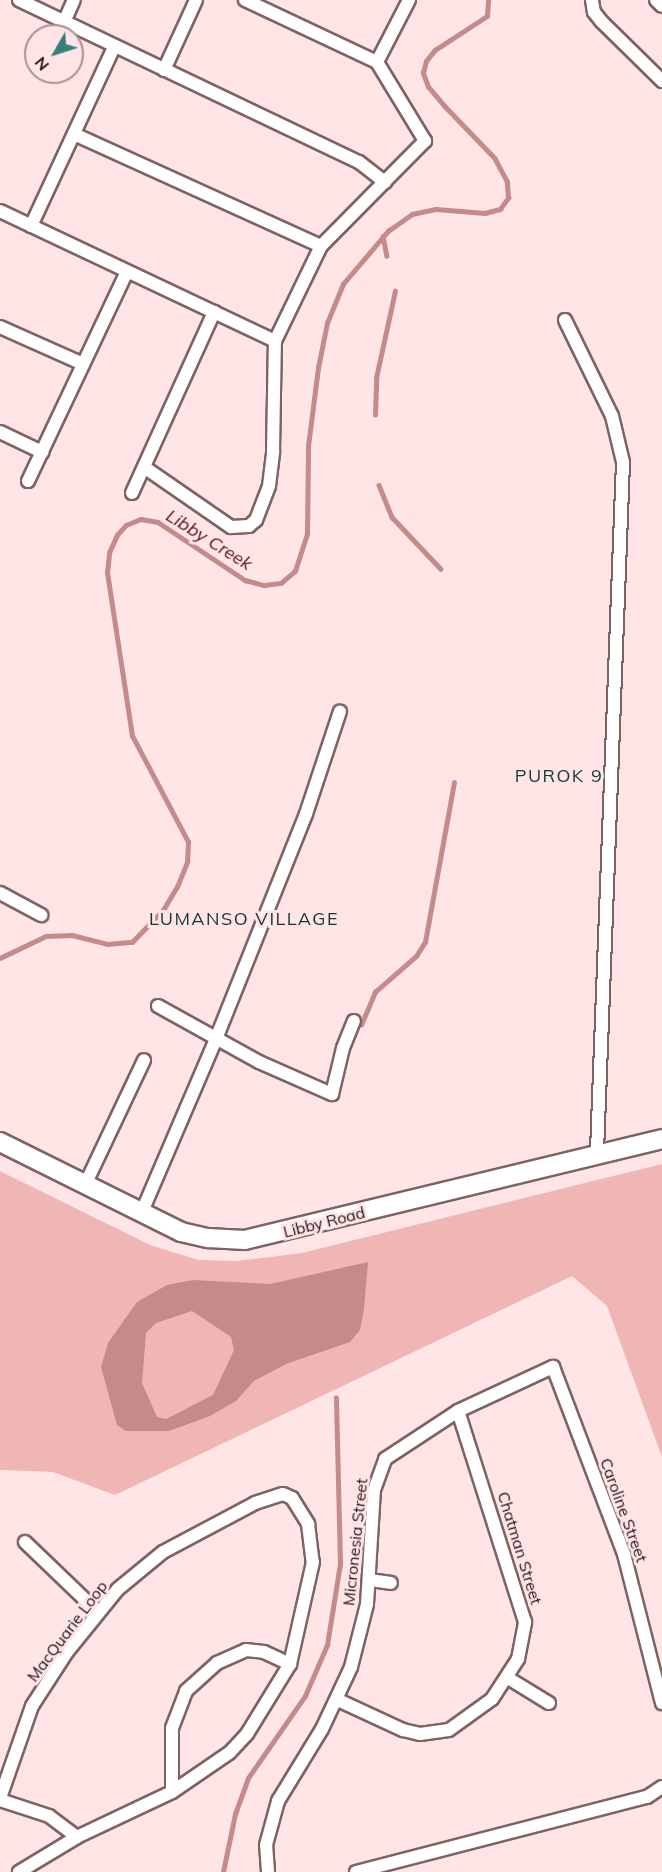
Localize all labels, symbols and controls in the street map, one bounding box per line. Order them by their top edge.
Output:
north arrow [24,24,84,84]
text: N [30,53,53,75]
water label: Libby Creek [162,505,256,575]
district label: PUROK 9 [515,765,603,787]
district label: LUMANSO VILLAGE [149,908,339,930]
street label: Libby Road [281,1203,367,1241]
street label: Caroline Street [596,1455,652,1565]
street label: Micronesia Street [339,1477,371,1607]
street label: Chatman Street [494,1489,546,1607]
street label: MacQuarie Loop [23,1577,111,1685]

